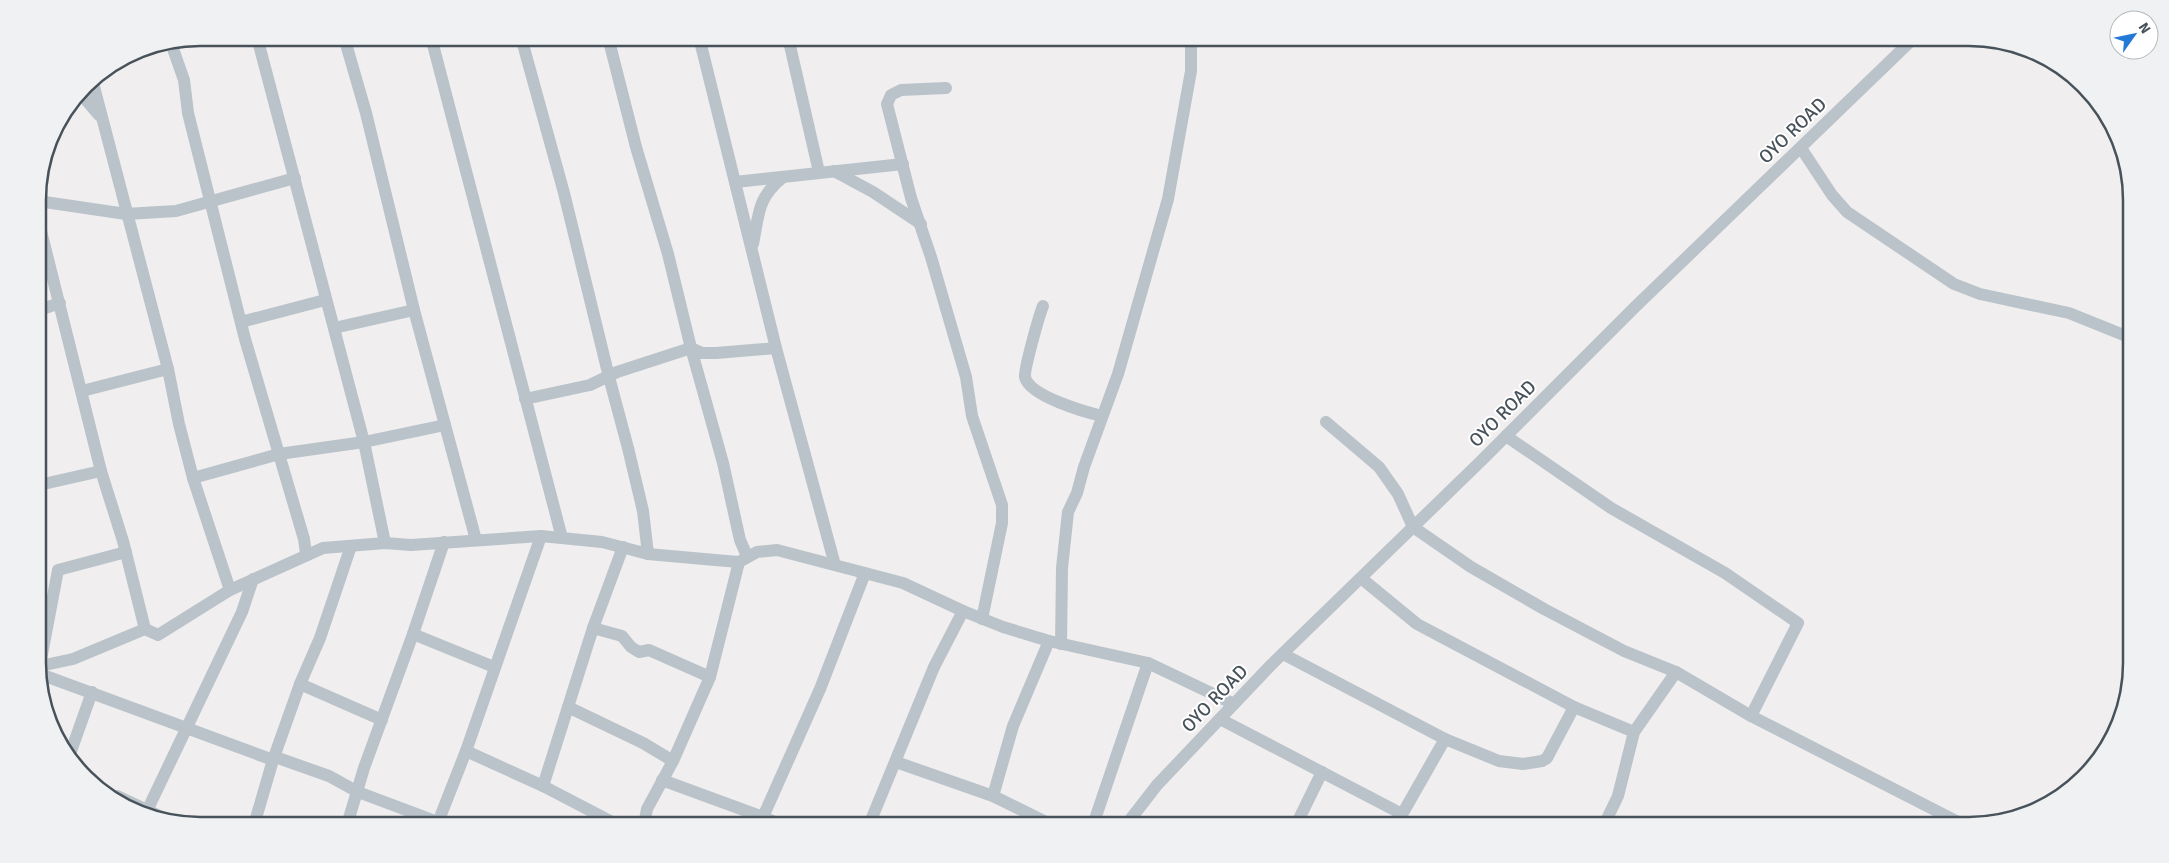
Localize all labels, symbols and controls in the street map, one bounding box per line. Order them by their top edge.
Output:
north arrow [2109,10,2159,60]
text: N [2135,19,2154,37]
street label: OYO ROAD [1754,92,1832,169]
street label: OYO ROAD [1464,375,1541,452]
street label: OYO ROAD [1176,660,1253,738]

